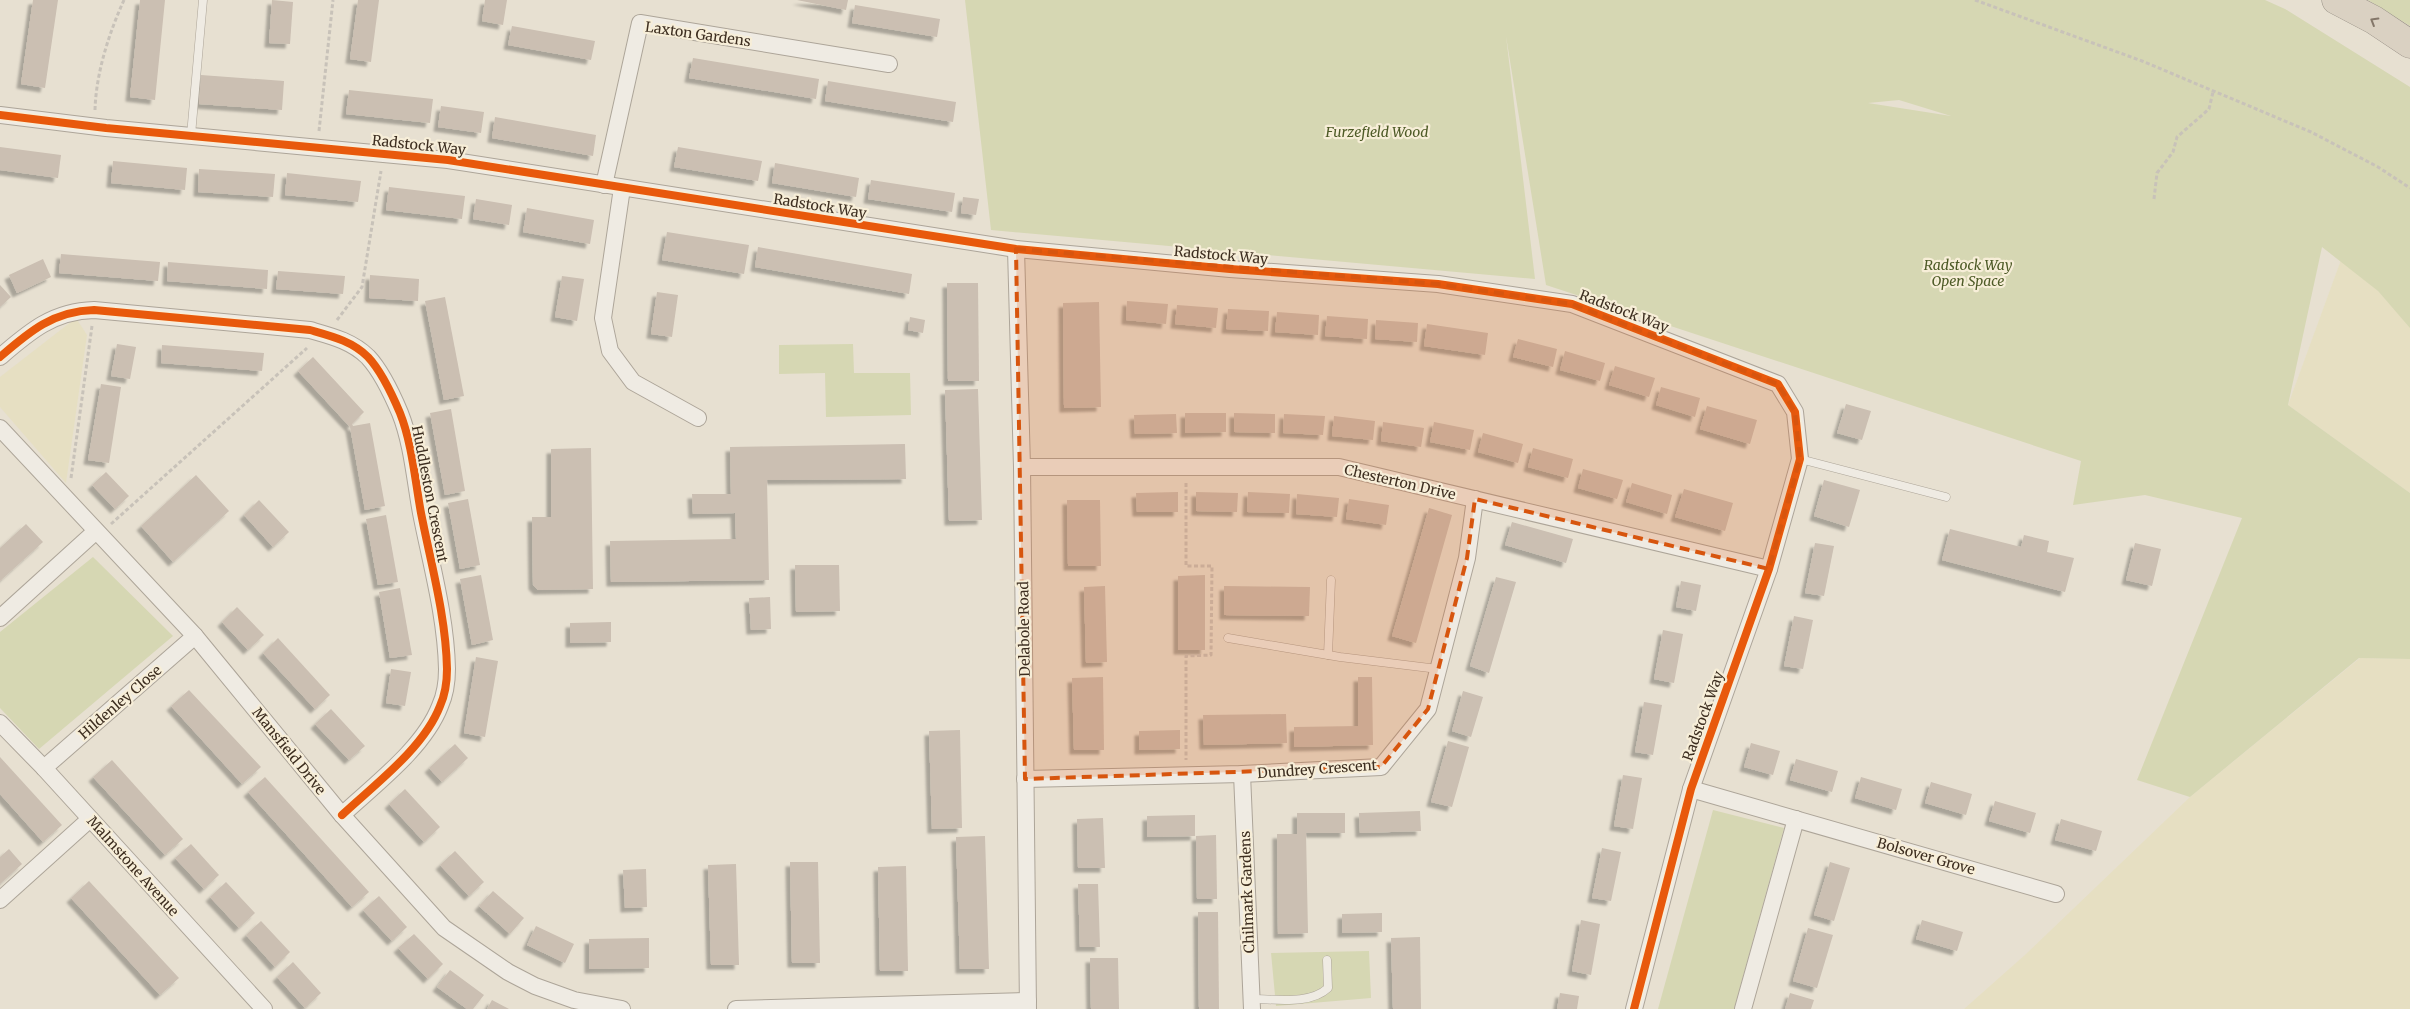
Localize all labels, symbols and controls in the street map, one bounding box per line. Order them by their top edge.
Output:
one-way arrow [2370,17,2379,27]
street label: Laxton Gardens [644,18,752,50]
park label: Furzefield Wood [1325,123,1428,141]
street label: Radstock Way [371,131,468,159]
street label: Radstock Way [772,190,869,222]
street label: Radstock Way [1173,242,1270,268]
park label: Radstock Way Open Space [1924,256,2013,290]
street label: Radstock Way [1577,286,1672,337]
street label: Huddleston Crescent [408,424,452,565]
street label: Chesterton Drive [1343,460,1457,504]
street label: Delabole Road [1014,580,1034,677]
street label: Hildenley Close [75,661,165,743]
street label: Radstock Way [1678,668,1728,763]
street label: Mansfield Drive [248,704,330,798]
street label: Dundrey Crescent [1257,756,1378,782]
street label: Malmstone Avenue [83,812,183,920]
street label: Chilmark Gardens [1236,830,1258,953]
street label: Bolsover Grove [1875,833,1977,879]

